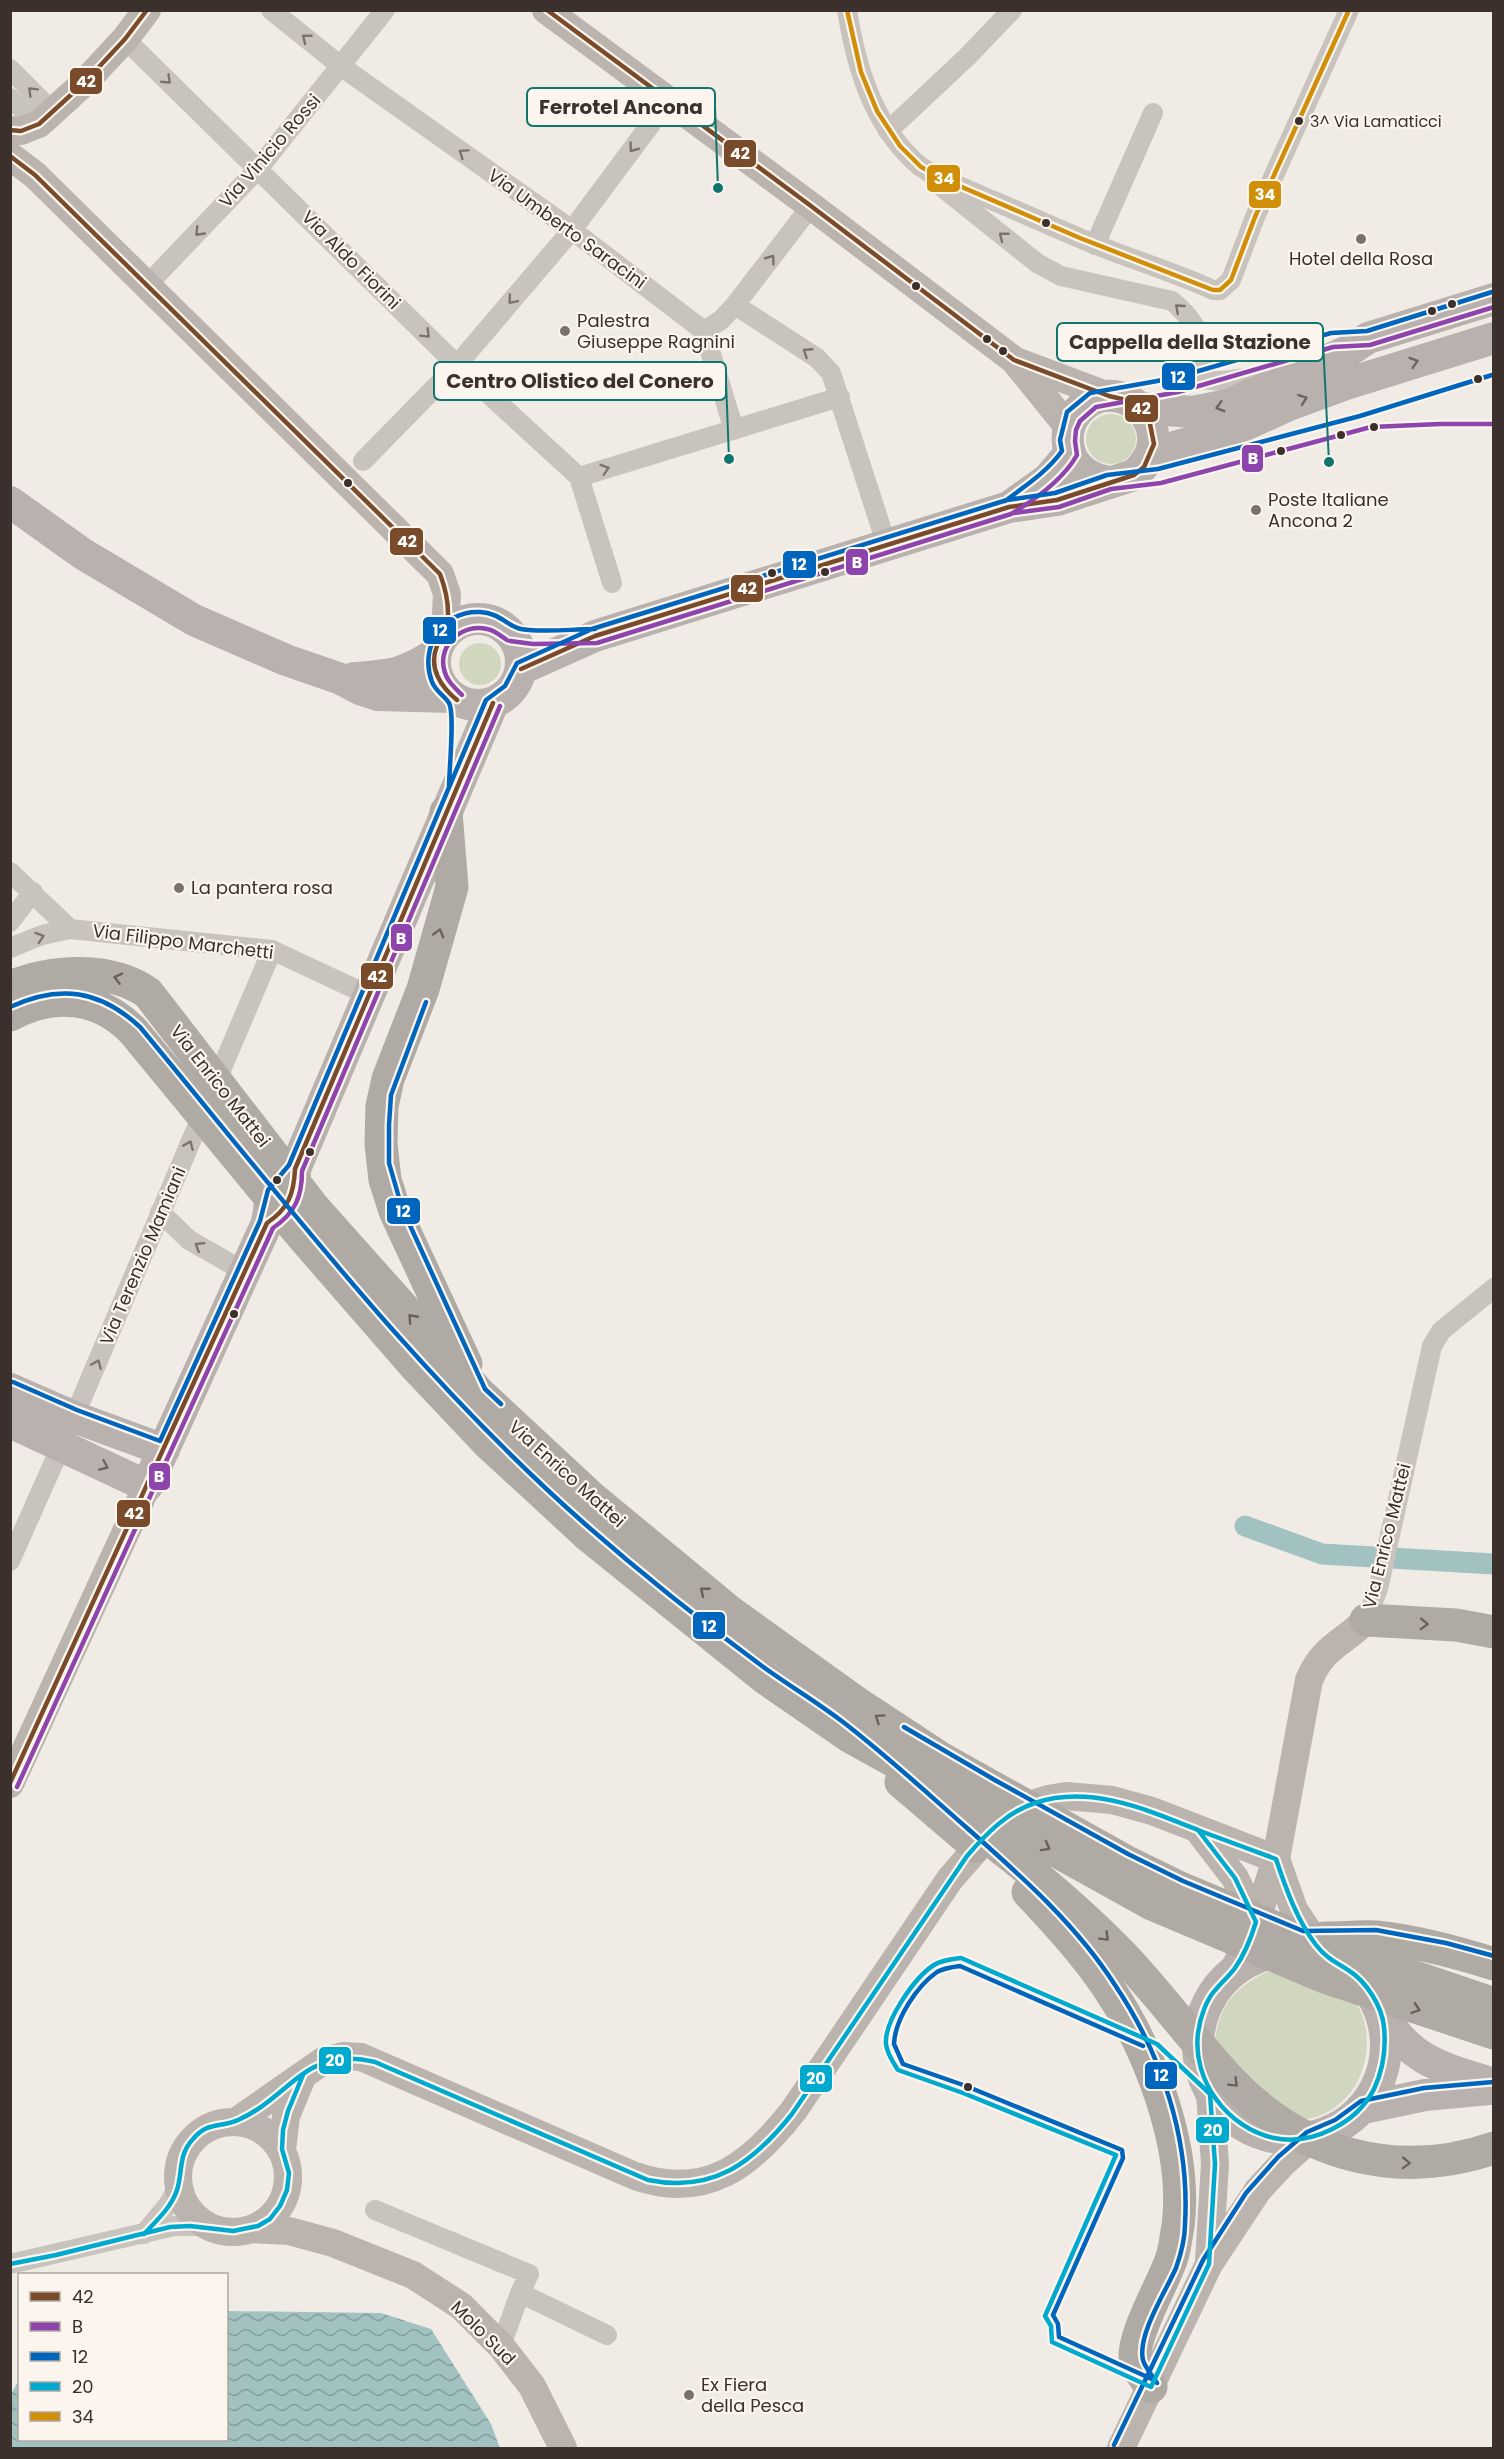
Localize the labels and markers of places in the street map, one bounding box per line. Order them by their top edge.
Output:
callout: Ferrotel Ancona [527,88,715,126]
place label: 3^ Via Lamaticci [1310,110,1442,133]
marker: 3^ Via Lamaticci [1293,115,1305,127]
unlabelled marker [1040,217,1052,229]
marker: Hotel della Rosa [1354,232,1368,246]
place label: Hotel della Rosa [1289,246,1433,271]
unlabelled marker [910,280,922,292]
unlabelled marker [1446,298,1458,310]
unlabelled marker [1426,305,1438,317]
place label: Palestra Giuseppe Ragnini [577,308,735,354]
callout: Cappella della Stazione [1057,323,1323,361]
marker: Palestra Giuseppe Ragnini [558,324,572,338]
unlabelled marker [981,333,993,345]
unlabelled marker [997,345,1009,357]
callout: Centro Olistico del Conero [434,362,726,400]
unlabelled marker [1472,373,1484,385]
unlabelled marker [1368,421,1380,433]
unlabelled marker [1335,429,1347,441]
unlabelled marker [1275,445,1287,457]
unlabelled marker [342,477,354,489]
place label: Poste Italiane Ancona 2 [1268,487,1389,533]
marker: Poste Italiane Ancona 2 [1249,503,1263,517]
unlabelled marker [819,566,831,578]
unlabelled marker [766,567,778,579]
place label: La pantera rosa [191,875,333,900]
marker: La pantera rosa [172,881,186,895]
unlabelled marker [304,1146,316,1158]
unlabelled marker [271,1174,283,1186]
unlabelled marker [228,1308,240,1320]
unlabelled marker [962,2081,974,2093]
place label: Ex Fiera della Pesca [701,2372,804,2418]
marker: Ex Fiera della Pesca [682,2388,696,2402]

